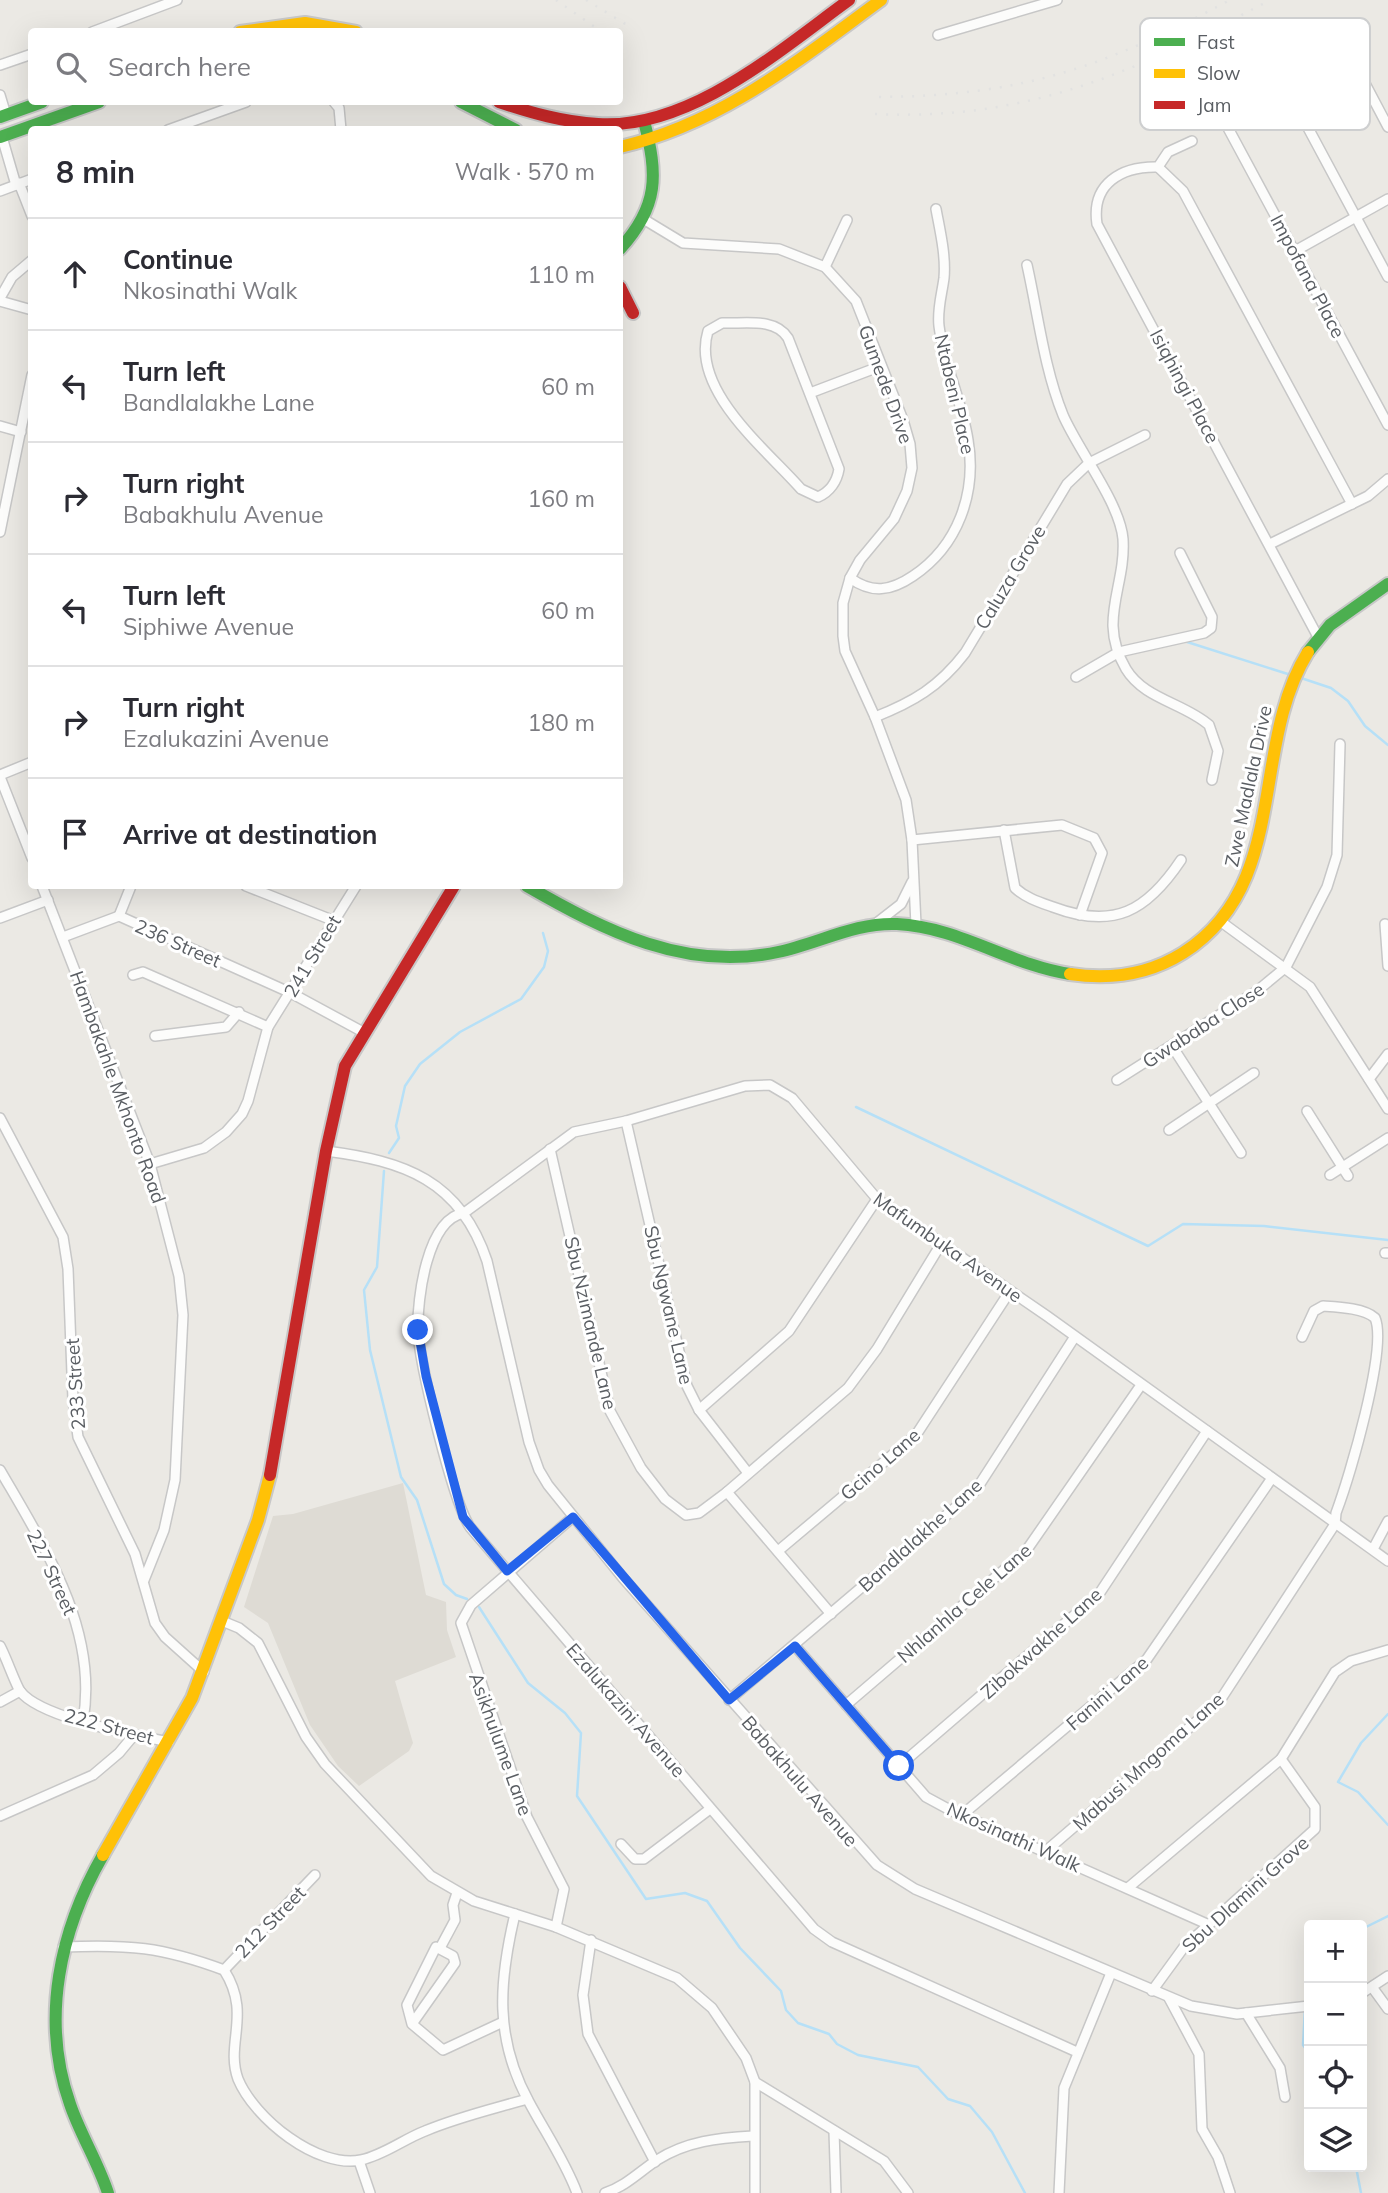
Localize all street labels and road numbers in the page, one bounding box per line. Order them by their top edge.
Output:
street label: Impofana Place [1265,210,1351,342]
street label: Gumede Drive [853,321,919,447]
street label: Isiqhingi Place [1145,325,1225,447]
street label: Ntabeni Place [930,332,980,456]
street label: Caluza Grove [969,521,1051,633]
street label: Zwe Madlala Drive [1219,703,1277,869]
street label: 241 Street [278,910,346,1001]
street label: 236 Street [131,913,225,973]
street label: Hambakahle Mkhonto Road [65,967,171,1207]
street label: Gwababa Close [1138,977,1268,1073]
street label: Mafumbuka Avenue [869,1187,1027,1307]
street label: Sbu Ngwane Lane [639,1223,699,1387]
street label: Sbu Nzimande Lane [559,1234,623,1412]
street label: 233 Street [60,1337,90,1431]
street label: Gcino Lane [835,1423,925,1505]
street label: Bandlalakhe Lane [853,1473,987,1597]
street label: 227 Street [22,1525,82,1619]
street label: Nhlanhla Cele Lane [892,1538,1036,1668]
street label: Zibokwakhe Lane [975,1582,1107,1704]
street label: Ezalukazini Avenue [561,1638,691,1782]
street label: Fanini Lane [1061,1651,1153,1735]
street label: Asikhulume Lane [464,1669,538,1819]
street label: Mabusi Mngoma Lane [1068,1687,1228,1835]
street label: 222 Street [62,1703,157,1750]
street label: Babakhulu Avenue [737,1711,863,1851]
street label: Nkosinathi Walk [943,1797,1085,1877]
street label: Sbu Dlamini Grove [1176,1831,1314,1957]
street label: 212 Street [230,1880,311,1963]

